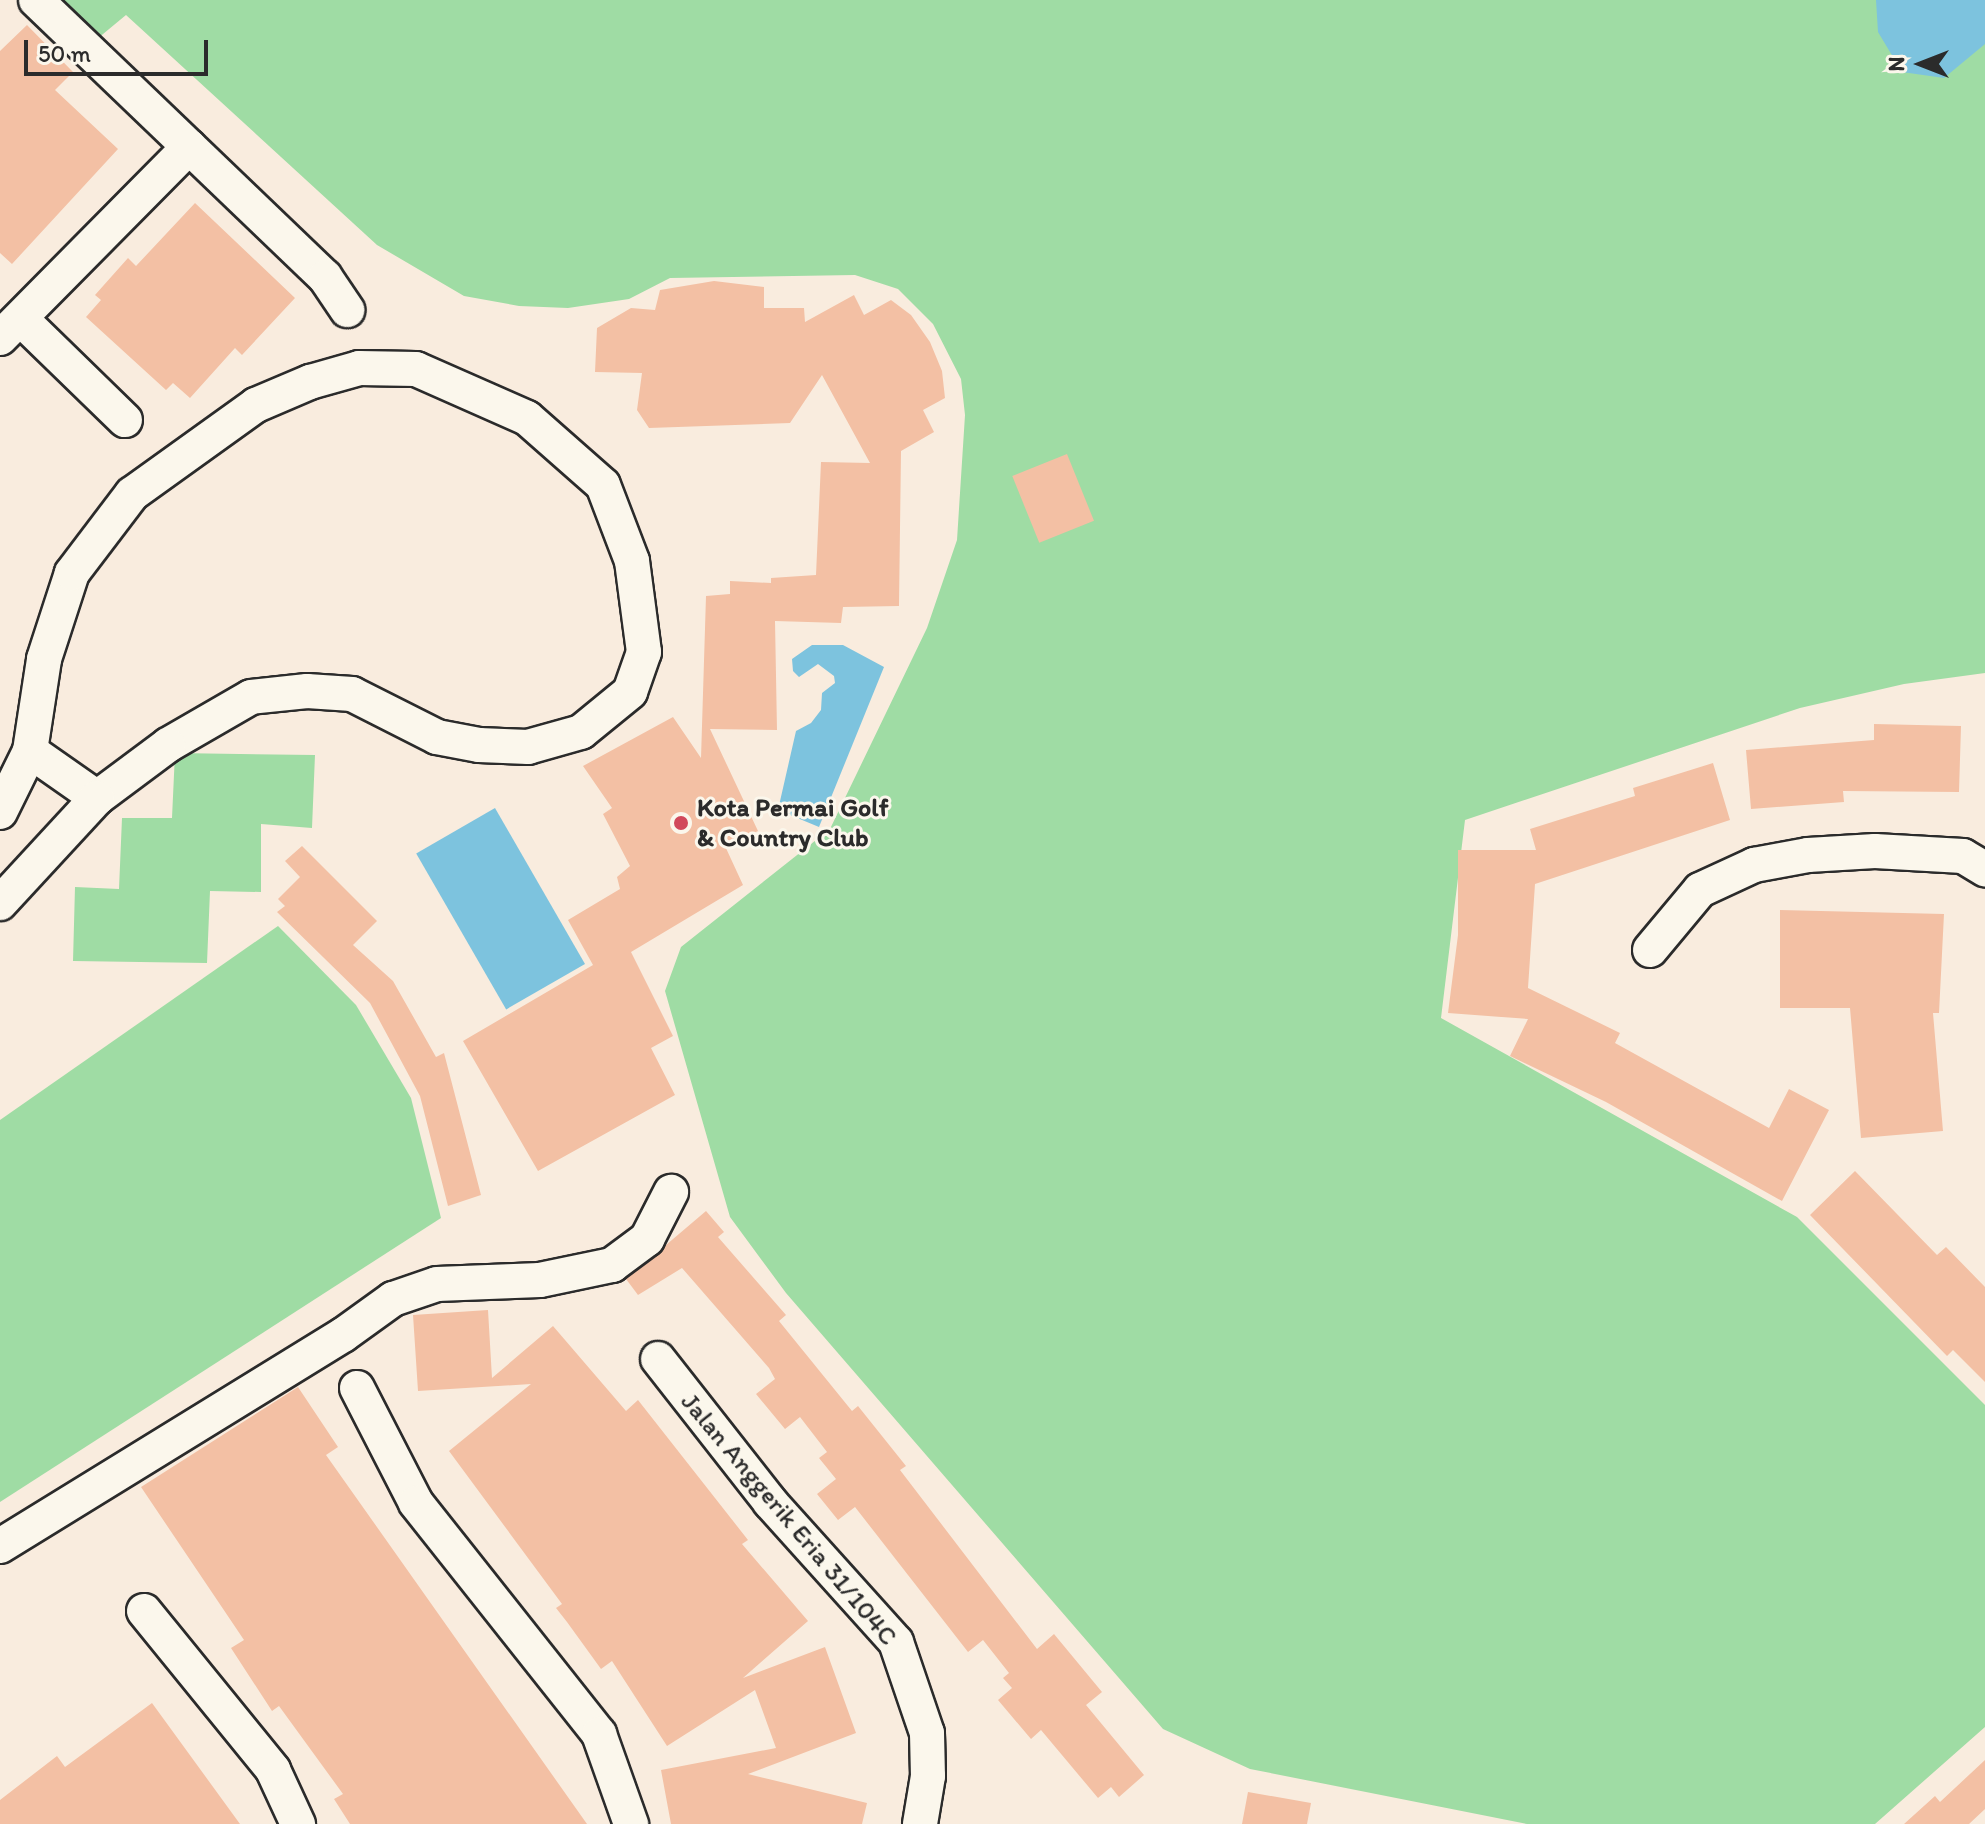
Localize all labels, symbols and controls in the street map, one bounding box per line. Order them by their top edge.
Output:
scale bar [28,24,212,74]
north arrow [1881,24,1961,104]
text: 50 m [38,39,91,68]
text: N [1883,57,1910,71]
place label: Kota Permai Golf & Country Club [697,792,886,854]
marker: Kota Permai Golf & Country Club [672,814,690,832]
street label: Jalan Anggerik Eria 31/104C [674,1387,904,1651]

